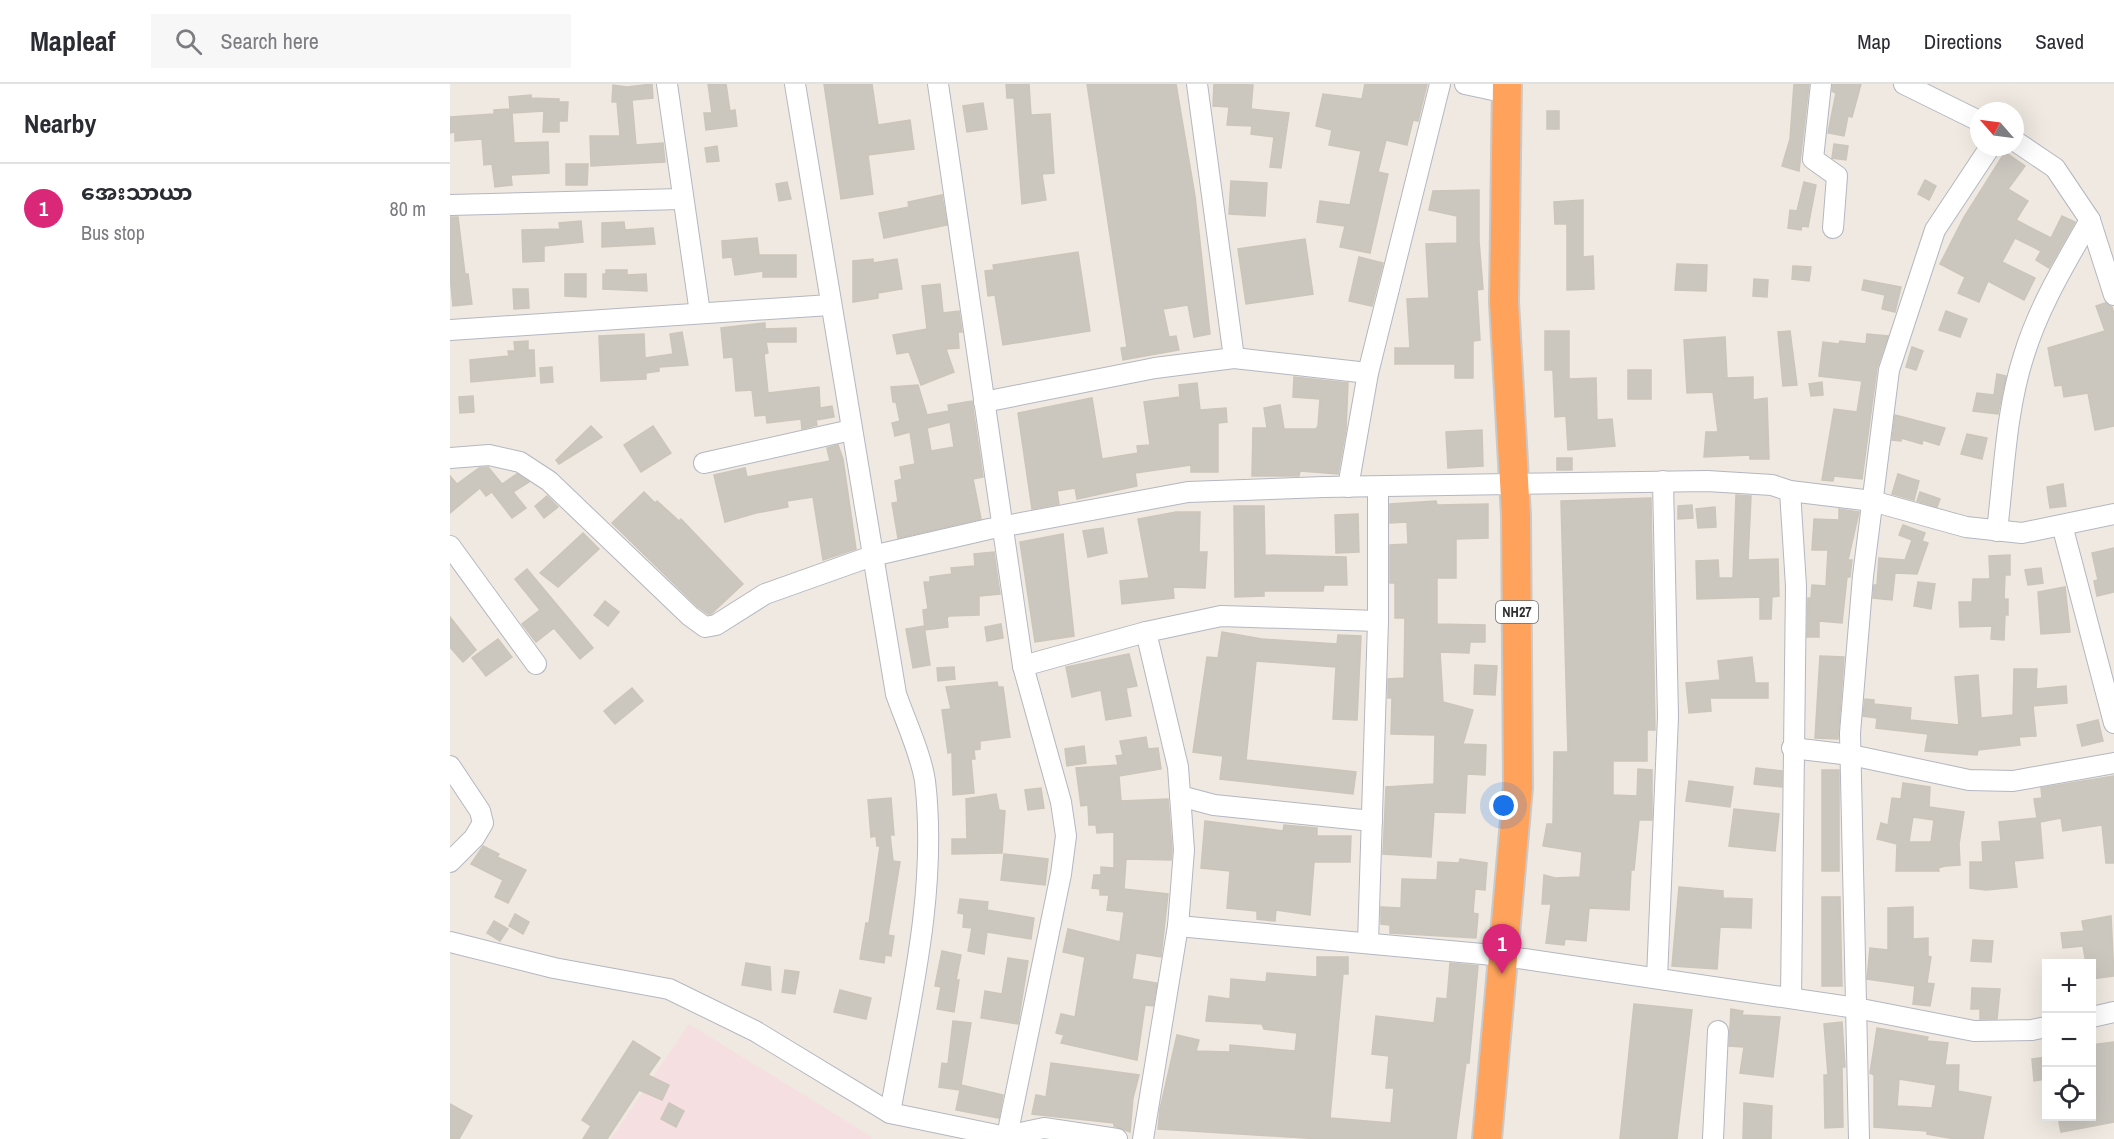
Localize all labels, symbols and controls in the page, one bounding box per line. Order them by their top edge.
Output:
search box [151,14,571,68]
text: Mapleaf [30,22,115,60]
icon: search [172,25,205,58]
text: Search here [220,26,319,56]
text: Map [1857,27,1891,56]
text: Directions [1924,27,2002,56]
text: Saved [2035,27,2084,56]
north arrow [1970,102,2024,156]
text: Nearby [24,106,96,141]
text: အေးသာယာ [81,177,193,207]
text: 1 [39,195,48,222]
text: 80 m [390,195,426,222]
text: Bus stop [81,219,145,246]
road number: NH27 [1496,601,1538,623]
your location [1489,791,1518,820]
pin: 1 [1482,924,1522,974]
map controls [2042,959,2096,1121]
button: + [2042,959,2096,1013]
button: − [2042,1013,2096,1067]
button: locate [2042,1067,2096,1121]

